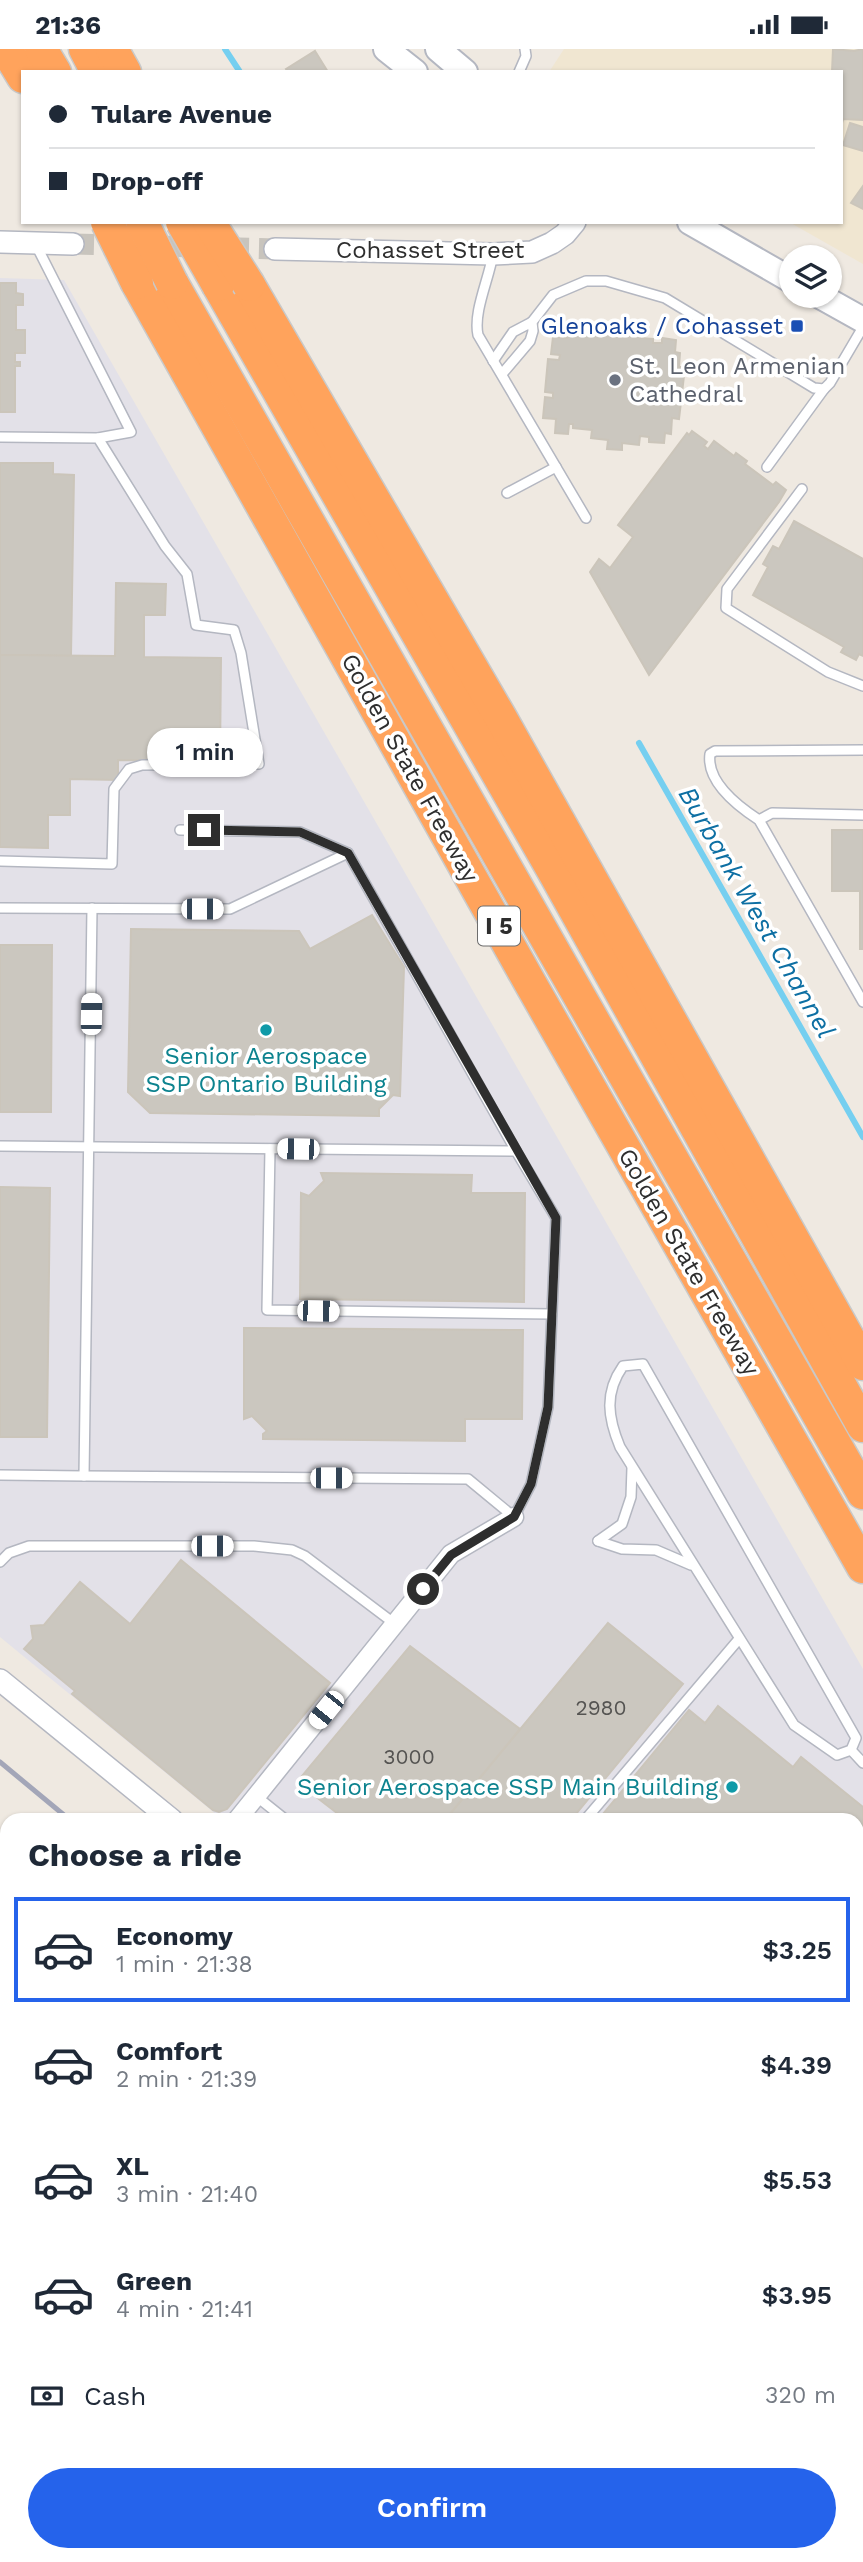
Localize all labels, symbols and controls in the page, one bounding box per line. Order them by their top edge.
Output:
text: 21:36 [35,10,101,40]
text: Tulare Avenue [91,99,272,129]
text: Drop-off [91,166,203,196]
street label: Cohasset Street [336,236,524,264]
map controls [779,245,842,308]
button: layers [779,245,842,308]
place label: Glenoaks / Cohasset [541,312,783,340]
marker: Glenoaks / Cohasset [789,318,805,334]
place label: St. Leon Armenian Cathedral [629,352,845,408]
marker: St. Leon Armenian Cathedral [607,372,623,388]
street label: Golden State Freeway [335,649,485,888]
callout: 1 min [146,729,262,777]
text: 1 min [175,739,235,766]
water label: Burbank West Channel [673,781,841,1043]
route end [188,814,220,846]
car [182,899,224,920]
road number: I 5 [478,907,520,946]
car [81,993,102,1035]
marker: Senior Aerospace SSP Ontario Building [258,1022,274,1038]
place label: Senior Aerospace SSP Ontario Building [145,1042,387,1098]
car [277,1138,320,1160]
street label: Golden State Freeway [613,1144,766,1381]
car [297,1300,340,1322]
car [311,1468,353,1489]
car [192,1536,234,1557]
route start [407,1573,439,1605]
car [305,1687,348,1733]
house number: 2980 [575,1695,627,1720]
house number: 3000 [383,1744,435,1769]
place label: Senior Aerospace SSP Main Building [297,1773,718,1801]
marker: Senior Aerospace SSP Main Building [724,1779,740,1795]
text: Choose a ride [28,1836,242,1874]
icon: car [32,1918,95,1981]
text: Economy [116,1921,233,1951]
text: $3.25 [762,1935,832,1965]
text: 1 min · 21:38 [116,1951,253,1978]
icon: car [32,2033,95,2096]
text: Comfort [116,2036,222,2066]
text: $4.39 [761,2050,832,2080]
text: 2 min · 21:39 [116,2066,257,2093]
icon: car [32,2148,95,2211]
text: XL [116,2151,149,2181]
text: $5.53 [763,2165,832,2195]
text: 3 min · 21:40 [116,2181,258,2208]
icon: car [32,2263,95,2326]
text: Green [116,2266,192,2296]
text: $3.95 [762,2280,832,2310]
text: 4 min · 21:41 [116,2296,253,2323]
icon: cash [28,2377,66,2415]
text: Cash [84,2381,146,2411]
text: 320 m [765,2382,836,2409]
button: Confirm [28,2468,836,2548]

